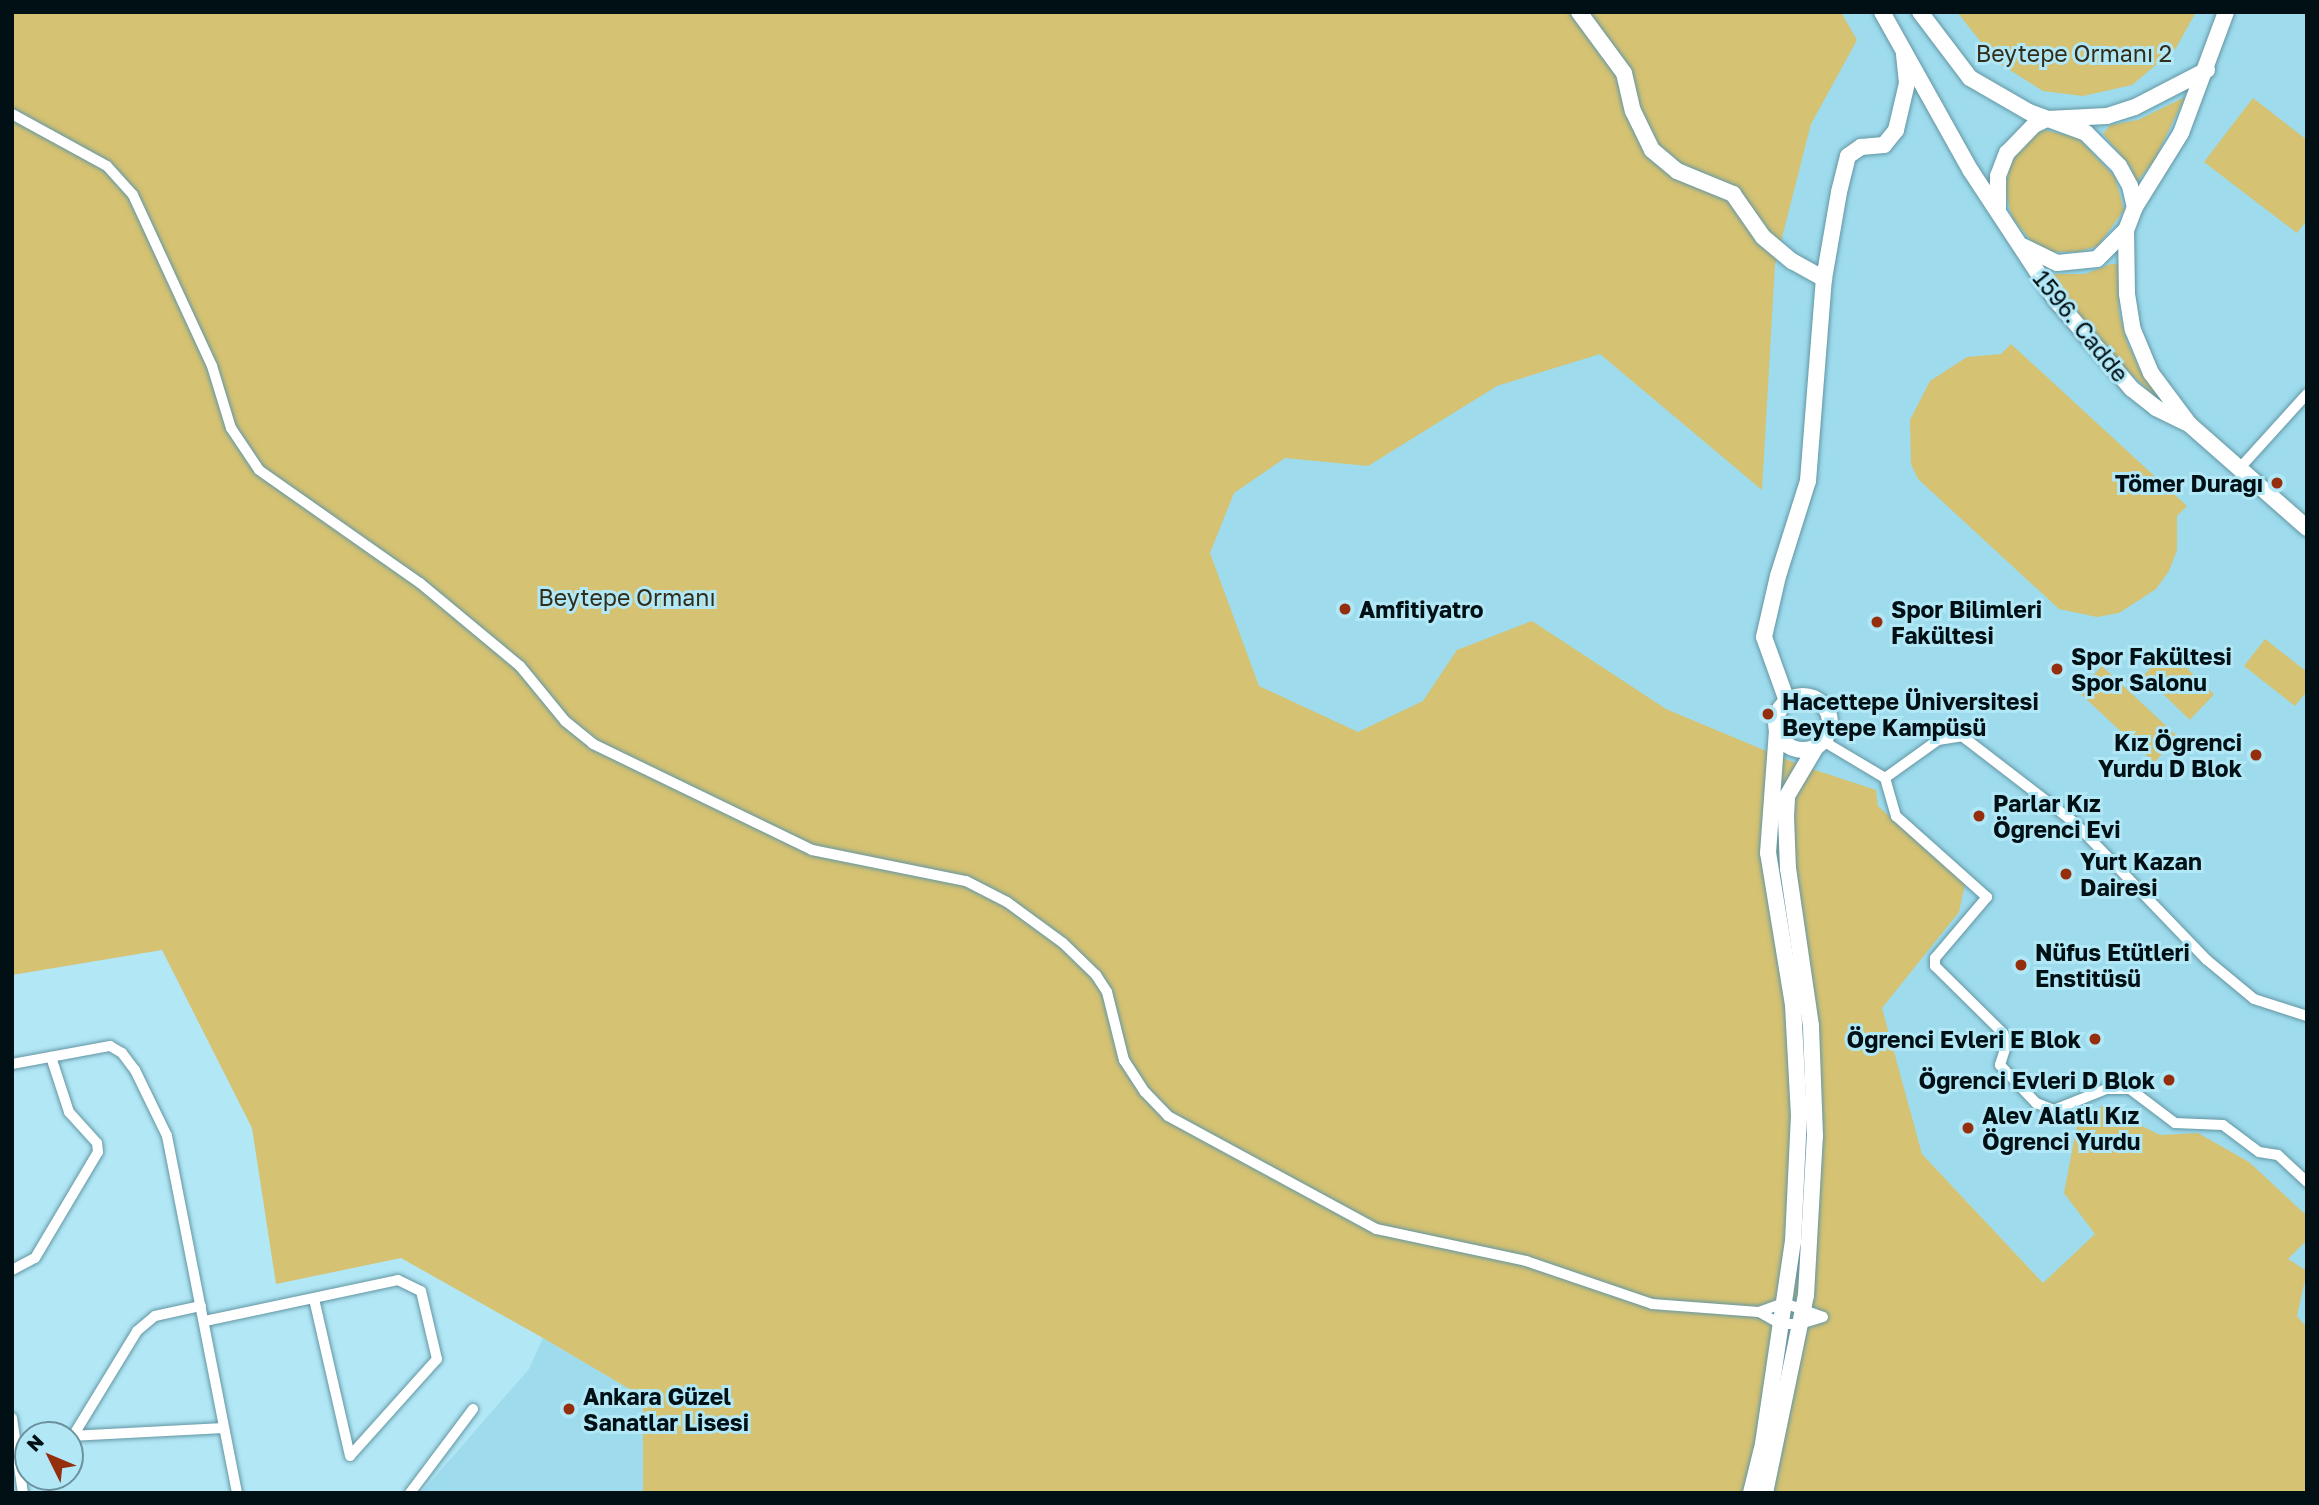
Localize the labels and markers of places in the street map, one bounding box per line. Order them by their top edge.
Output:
place label: Tömer Durağı [2115,469,2263,497]
marker: Tömer Durağı [2269,475,2285,491]
place label: Amfitiyatro [1359,595,1484,623]
place label: Spor Bilimleri Fakültesi [1891,595,2042,649]
marker: Amfitiyatro [1337,601,1353,617]
marker: Spor Bilimleri Fakültesi [1869,614,1885,630]
place label: Spor Fakültesi Spor Salonu [2071,642,2232,696]
marker: Spor Fakültesi Spor Salonu [2049,661,2065,677]
place label: Hacettepe Üniversitesi Beytepe Kampüsü [1782,687,2039,741]
marker: Hacettepe Üniversitesi Beytepe Kampüsü [1760,706,1776,722]
place label: Kız Öğrenci Yurdu D Blok [2098,728,2242,782]
marker: Kız Öğrenci Yurdu D Blok [2248,747,2264,763]
place label: Parlar Kız Öğrenci Evi [1993,789,2120,843]
marker: Parlar Kız Öğrenci Evi [1971,808,1987,824]
place label: Yurt Kazan Dairesi [2080,847,2202,901]
marker: Yurt Kazan Dairesi [2058,866,2074,882]
place label: Nüfus Etütleri Enstitüsü [2035,938,2190,992]
marker: Nüfus Etütleri Enstitüsü [2013,957,2029,973]
place label: Öğrenci Evleri E Blok [1847,1025,2081,1053]
marker: Öğrenci Evleri E Blok [2087,1031,2103,1047]
place label: Öğrenci Evleri D Blok [1918,1066,2155,1094]
marker: Öğrenci Evleri D Blok [2161,1072,2177,1088]
place label: Alev Alatlı Kız Öğrenci Yurdu [1982,1101,2140,1155]
marker: Alev Alatlı Kız Öğrenci Yurdu [1960,1120,1976,1136]
place label: Ankara Güzel Sanatlar Lisesi [583,1382,749,1436]
marker: Ankara Güzel Sanatlar Lisesi [561,1401,577,1417]

